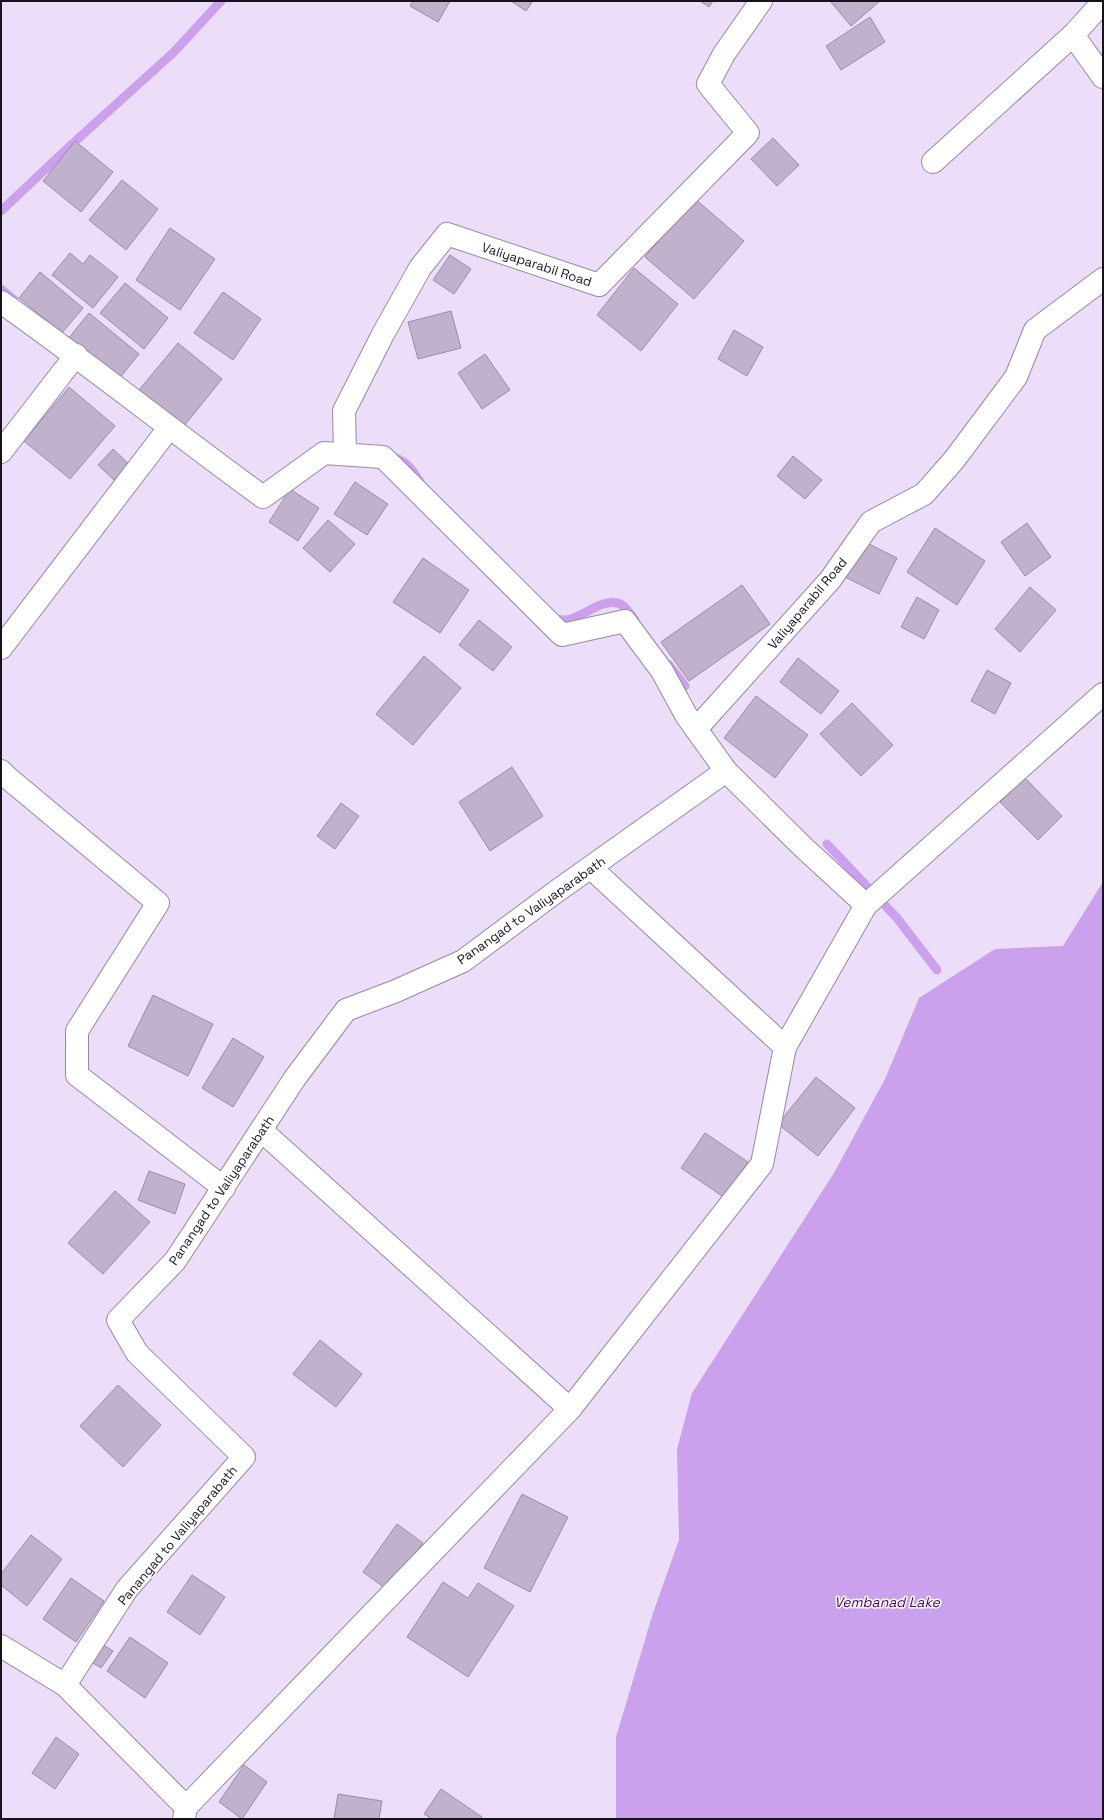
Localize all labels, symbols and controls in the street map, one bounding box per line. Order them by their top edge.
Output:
street label: Valiyaparabil Road [480,239,594,290]
street label: Valiyaparabil Road [764,554,851,653]
street label: Panangad to Valiyaparabath [454,853,609,968]
street label: Panangad to Valiyaparabath [165,1112,278,1268]
street label: Panangad to Valiyaparabath [114,1462,241,1609]
water label: Vembanad Lake [834,1593,941,1611]

